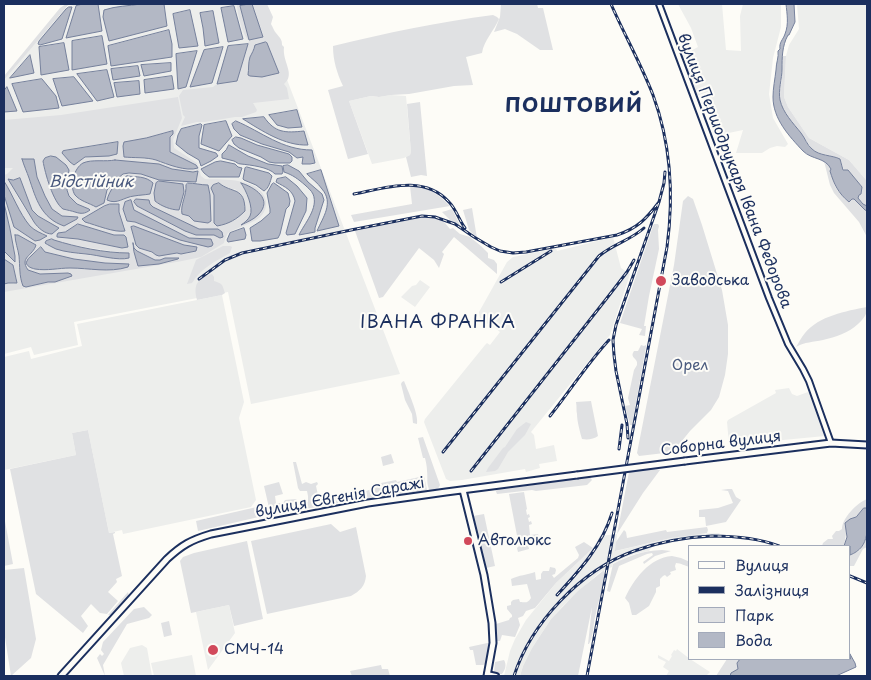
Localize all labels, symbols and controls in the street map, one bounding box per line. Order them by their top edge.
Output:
street label: вулиця Першодрукаря Івана Федорова [673,31,795,311]
district label: ПОШТОВИЙ [505,94,643,118]
water label: Відстійник [49,173,133,193]
place label: Заводська [672,272,749,290]
marker: Заводська [654,274,668,288]
district label: ІВАНА ФРАНКА [359,312,517,334]
park label: Орел [672,357,708,375]
street label: Соборна вулиця [660,428,782,460]
street label: вулиця Євгенія Саражі [254,474,426,522]
place label: Автолюкс [478,532,551,550]
marker: Автолюкс [462,535,474,547]
legend [688,545,851,660]
text: Вулиця [735,553,789,576]
text: Залізниця [735,578,809,601]
text: Парк [735,603,774,626]
text: Вода [735,628,772,651]
place label: СМЧ-14 [224,641,284,659]
marker: СМЧ-14 [206,643,220,657]

